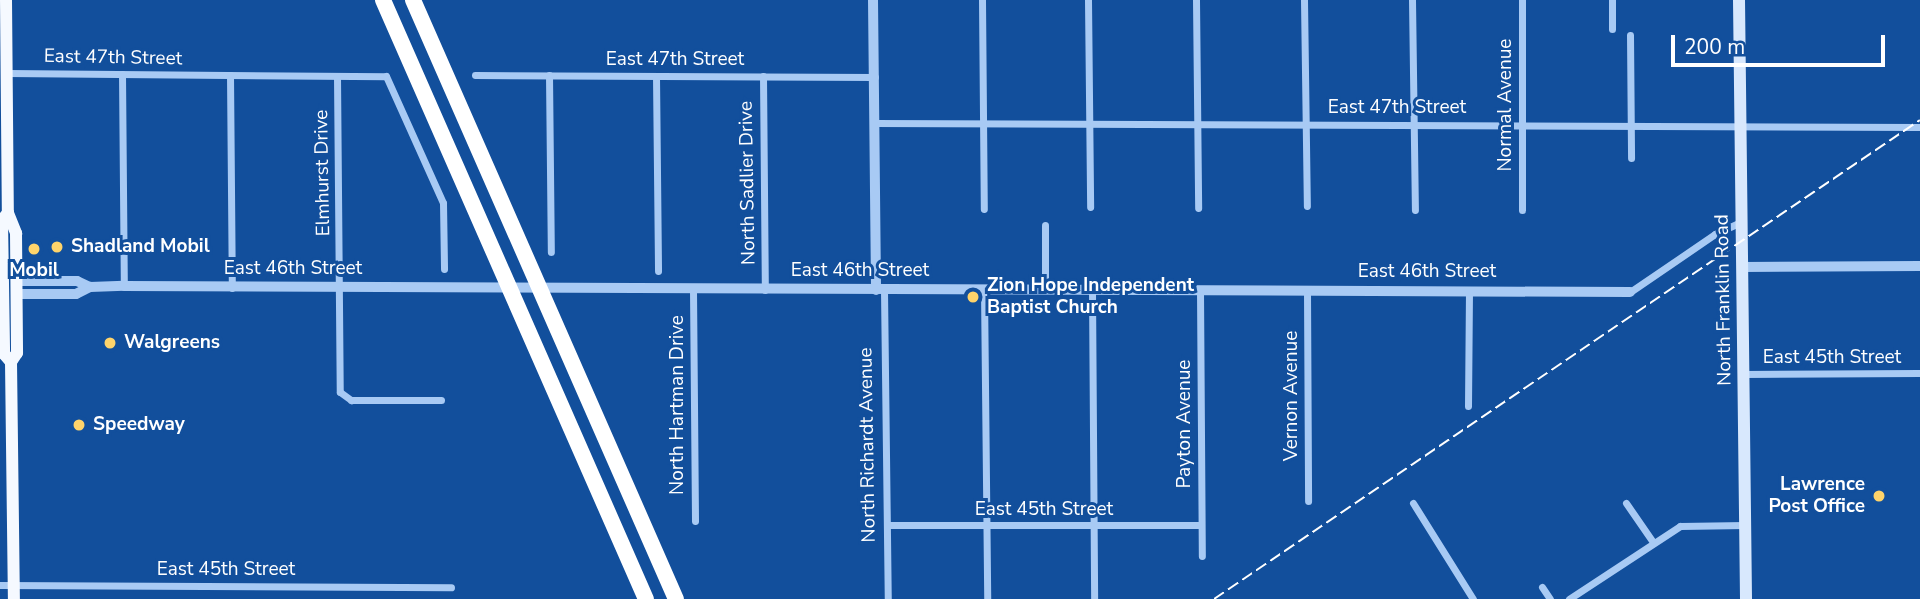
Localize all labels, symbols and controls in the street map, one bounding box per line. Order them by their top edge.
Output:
scale bar [1675,21,1888,65]
text: 200 m [1684,33,1745,61]
street label: Normal Avenue [1495,39,1517,171]
street label: East 47th Street [44,45,182,71]
street label: East 47th Street [606,49,744,71]
street label: East 47th Street [1328,97,1466,119]
street label: North Sadlier Drive [735,101,761,265]
street label: Elmhurst Drive [310,109,336,237]
street label: North Franklin Road [1711,214,1737,386]
place label: Shadland Mobil [71,236,210,258]
marker: Shadland Mobil [49,239,65,255]
marker: Mobil [26,241,42,257]
street label: East 46th Street [224,258,362,280]
place label: Mobil [9,260,59,282]
street label: East 46th Street [791,260,929,282]
street label: East 46th Street [1358,261,1496,283]
place label: Zion Hope Independent Baptist Church [987,275,1194,319]
marker: Zion Hope Independent Baptist Church [965,289,981,305]
street label: North Hartman Drive [667,315,689,495]
street label: Vernon Avenue [1281,331,1303,461]
place label: Walgreens [124,332,220,354]
marker: Walgreens [102,335,118,351]
street label: North Richardt Avenue [855,347,881,543]
street label: East 45th Street [1763,347,1901,369]
street label: Payton Avenue [1174,360,1196,488]
place label: Speedway [93,414,185,436]
marker: Speedway [71,417,87,433]
place label: Lawrence Post Office [1768,474,1865,518]
marker: Lawrence Post Office [1871,488,1887,504]
street label: East 45th Street [975,499,1113,521]
street label: East 45th Street [157,559,295,581]

